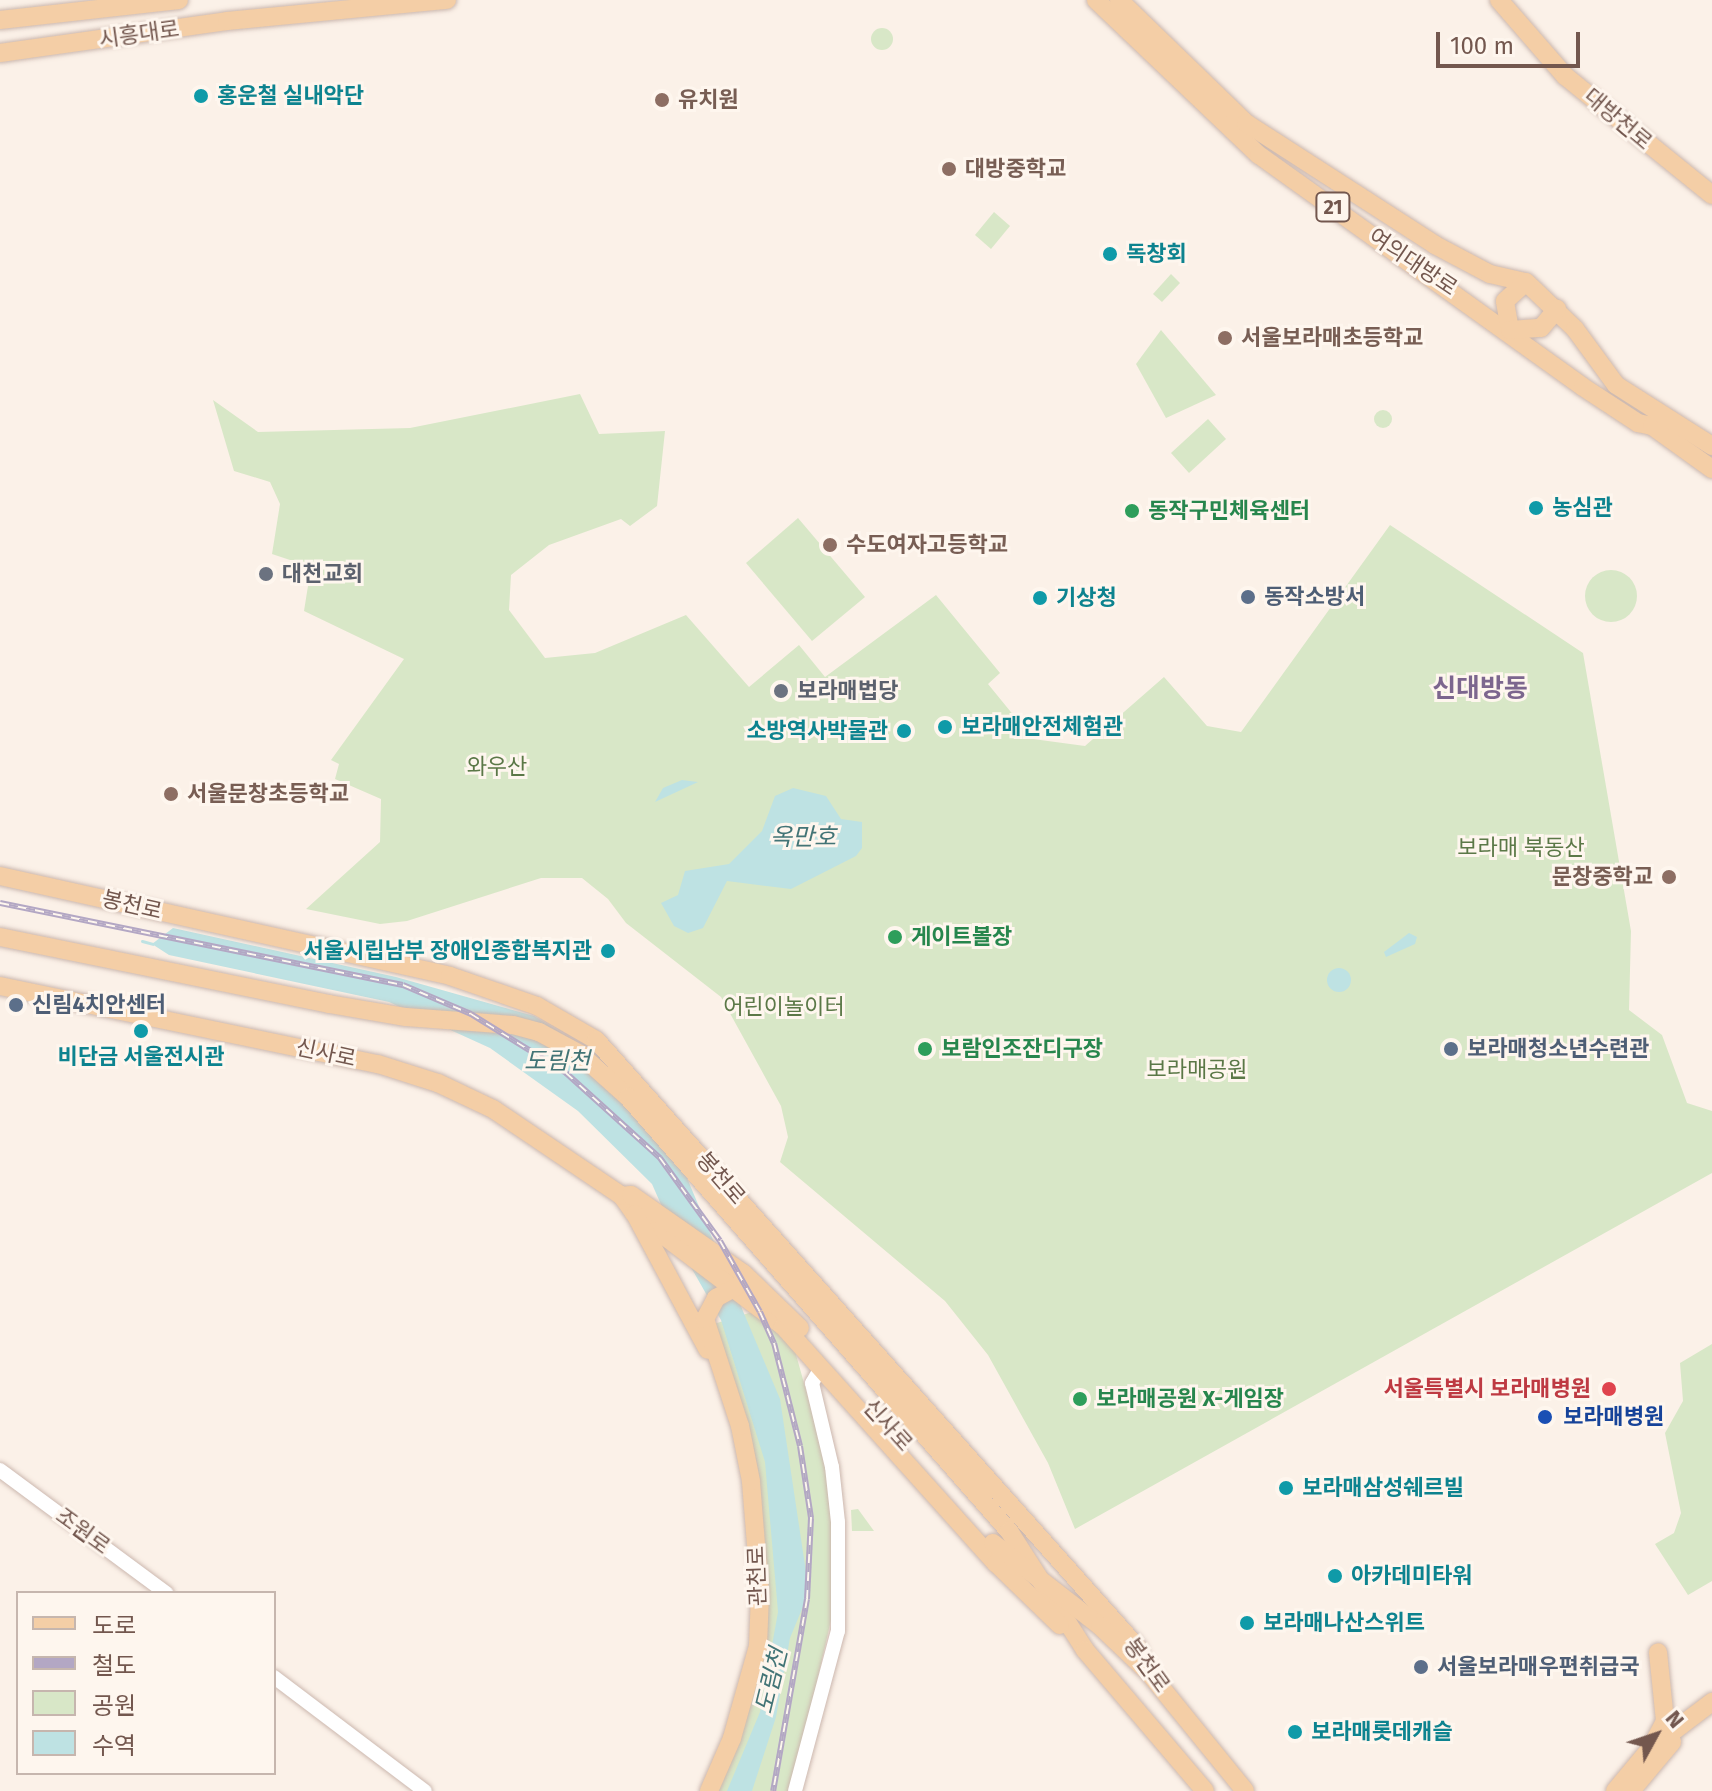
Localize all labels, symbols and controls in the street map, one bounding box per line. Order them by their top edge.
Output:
street label: 시흥대로 [97,15,181,53]
scale bar [1440,16,1584,66]
text: 100 m [1450,32,1514,60]
place label: 홍운철 실내악단 [217,83,364,109]
street label: 대방천로 [1579,83,1657,155]
marker: 홍운철 실내악단 [192,87,210,105]
place label: 유치원 [678,87,739,113]
marker: 유치원 [653,91,671,109]
place label: 대방중학교 [965,156,1066,182]
marker: 대방중학교 [940,160,958,178]
road number: 21 [1315,191,1351,223]
street label: 여의대방로 [1364,223,1462,301]
place label: 독창회 [1126,241,1187,267]
marker: 독창회 [1101,245,1119,263]
place label: 서울보라매초등학교 [1241,325,1423,351]
marker: 서울보라매초등학교 [1216,329,1234,347]
place label: 농심관 [1552,495,1613,521]
place label: 동작구민체육센터 [1148,498,1310,524]
marker: 농심관 [1527,499,1545,517]
marker: 동작구민체육센터 [1123,502,1141,520]
place label: 수도여자고등학교 [846,532,1008,558]
marker: 수도여자고등학교 [821,536,839,554]
place label: 대천교회 [282,561,363,587]
marker: 대천교회 [257,565,275,583]
place label: 동작소방서 [1264,584,1365,610]
place label: 기상청 [1056,585,1117,611]
marker: 동작소방서 [1239,588,1257,606]
marker: 기상청 [1031,589,1049,607]
district label: 신대방동 [1432,673,1528,705]
place label: 보라매법당 [797,678,898,704]
marker: 보라매법당 [772,682,790,700]
place label: 보라매안전체험관 [961,714,1123,740]
place label: 소방역사박물관 [746,718,888,744]
marker: 보라매안전체험관 [936,718,954,736]
marker: 소방역사박물관 [895,722,913,740]
park label: 와우산 [467,754,527,780]
place label: 서울문창초등학교 [187,781,349,807]
marker: 서울문창초등학교 [162,785,180,803]
water label: 옥만호 [770,824,836,852]
park label: 보라매 북동산 [1457,835,1585,861]
place label: 문창중학교 [1552,864,1653,890]
marker: 문창중학교 [1660,868,1678,886]
street label: 봉천로 [99,885,165,925]
place label: 게이트볼장 [911,924,1012,950]
marker: 게이트볼장 [886,928,904,946]
place label: 서울시립남부 장애인종합복지관 [303,938,592,964]
marker: 서울시립남부 장애인종합복지관 [599,942,617,960]
place label: 신림4치안센터 [32,992,166,1018]
park label: 어린이놀이터 [723,994,845,1020]
marker: 신림4치안센터 [7,996,25,1014]
marker: 비단금 서울전시관 [132,1022,150,1040]
street label: 신사로 [294,1034,358,1072]
place label: 보람인조잔디구장 [941,1036,1103,1062]
place label: 보라매청소년수련관 [1467,1036,1649,1062]
marker: 보람인조잔디구장 [916,1040,934,1058]
marker: 보라매청소년수련관 [1442,1040,1460,1058]
place label: 비단금 서울전시관 [57,1044,225,1070]
water label: 도림천 [524,1048,590,1076]
park label: 보라매공원 [1146,1057,1248,1083]
street label: 봉천로 [691,1146,751,1210]
place label: 서울특별시 보라매병원 [1383,1376,1591,1402]
marker: 서울특별시 보라매병원 [1598,1378,1620,1400]
place label: 보라매공원 X-게임장 [1096,1386,1284,1412]
marker: 보라매공원 X-게임장 [1071,1390,1089,1408]
street label: 신사로 [858,1394,918,1456]
place label: 보라매병원 [1563,1404,1664,1430]
marker: 보라매병원 [1534,1406,1556,1428]
place label: 보라매삼성쉐르빌 [1302,1475,1464,1501]
marker: 보라매삼성쉐르빌 [1277,1479,1295,1497]
street label: 조원로 [51,1502,115,1560]
street label: 관천로 [743,1545,771,1607]
place label: 아카데미타워 [1351,1563,1472,1589]
marker: 아카데미타워 [1326,1567,1344,1585]
legend [16,1591,276,1775]
place label: 보라매나산스위트 [1263,1610,1425,1636]
text: 도로 [92,1612,136,1640]
marker: 보라매나산스위트 [1238,1614,1256,1632]
street label: 봉천로 [1118,1633,1176,1697]
water label: 도림천 [750,1645,794,1717]
text: 철도 [92,1652,136,1680]
place label: 서울보라매우편취급국 [1437,1654,1639,1680]
marker: 서울보라매우편취급국 [1412,1658,1430,1676]
text: 공원 [92,1692,136,1720]
north arrow [1616,1695,1696,1775]
text: N [1660,1705,1690,1734]
place label: 보라매롯데캐슬 [1311,1719,1453,1745]
marker: 보라매롯데캐슬 [1286,1723,1304,1741]
text: 수역 [92,1732,136,1760]

